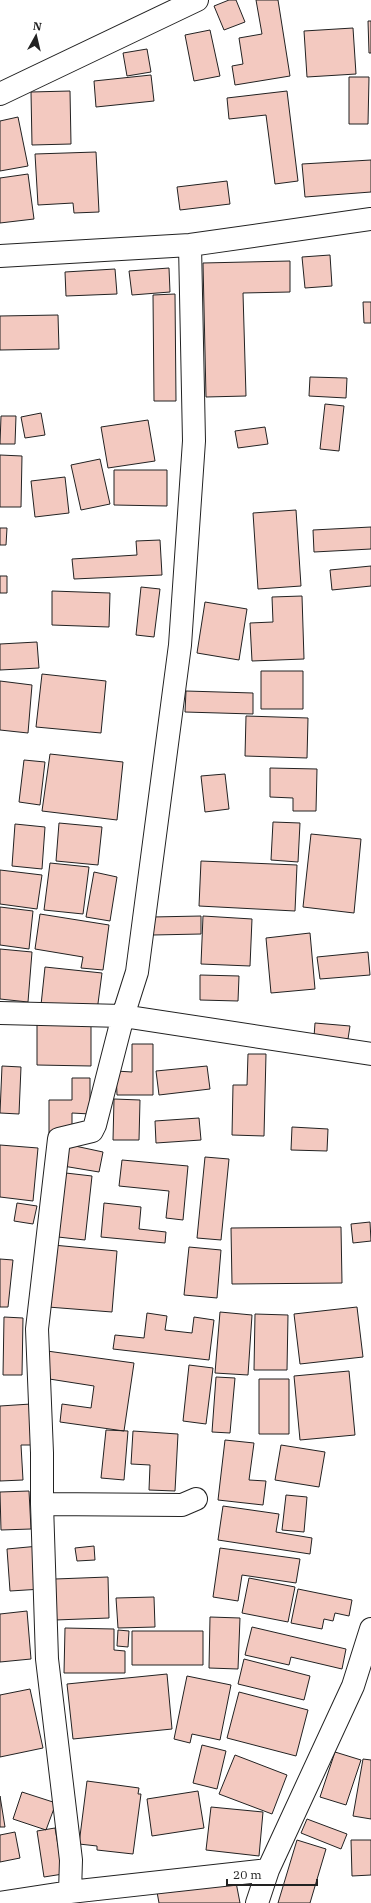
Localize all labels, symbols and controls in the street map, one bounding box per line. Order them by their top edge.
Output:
north arrow [16,16,56,56]
text: N [32,19,43,34]
scale bar [227,1861,317,1887]
text: 20 m [233,1867,262,1882]

